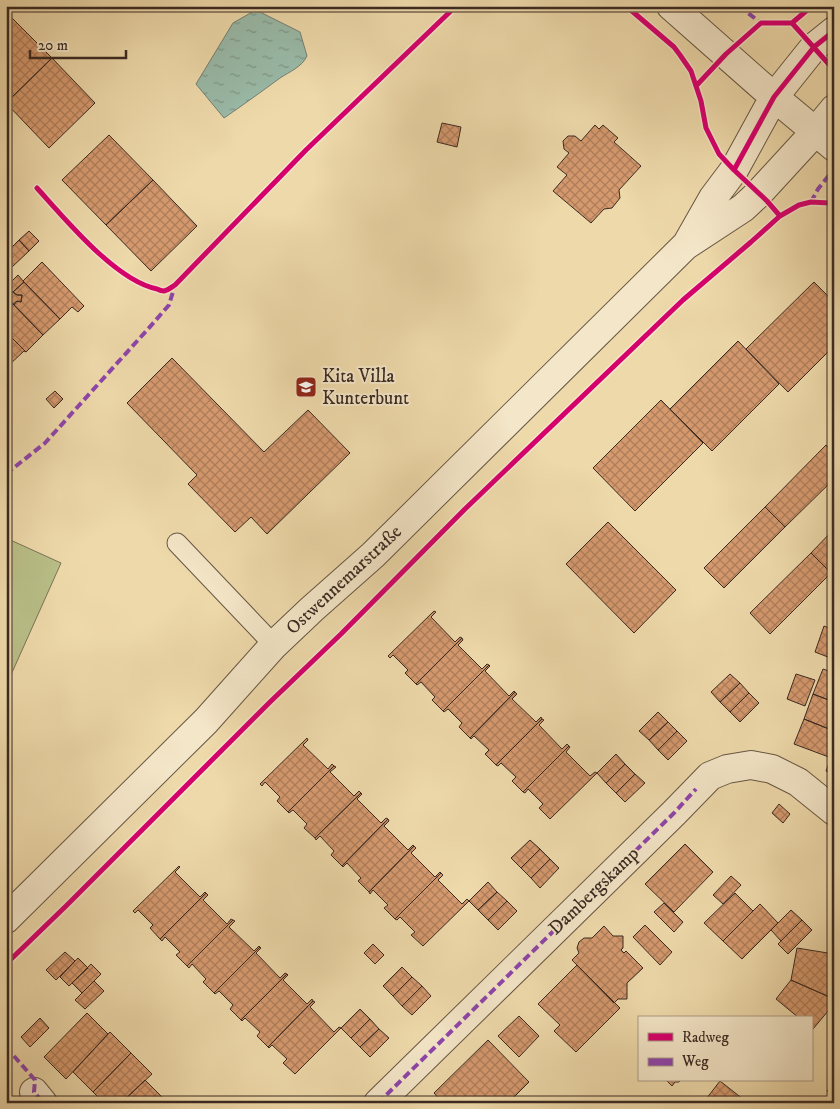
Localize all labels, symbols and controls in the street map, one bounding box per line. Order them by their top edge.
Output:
scale bar [30,28,126,60]
text: 20 m [38,36,68,55]
place label: Kita Villa Kunterbunt [322,365,409,410]
school or university icon: Kita Villa Kunterbunt [294,375,318,399]
street label: Ostwennemarstraße [281,520,407,640]
street label: Dambergskamp [544,842,644,940]
legend [638,1016,812,1082]
text: Radweg [682,1028,730,1047]
text: Weg [681,1052,709,1071]

